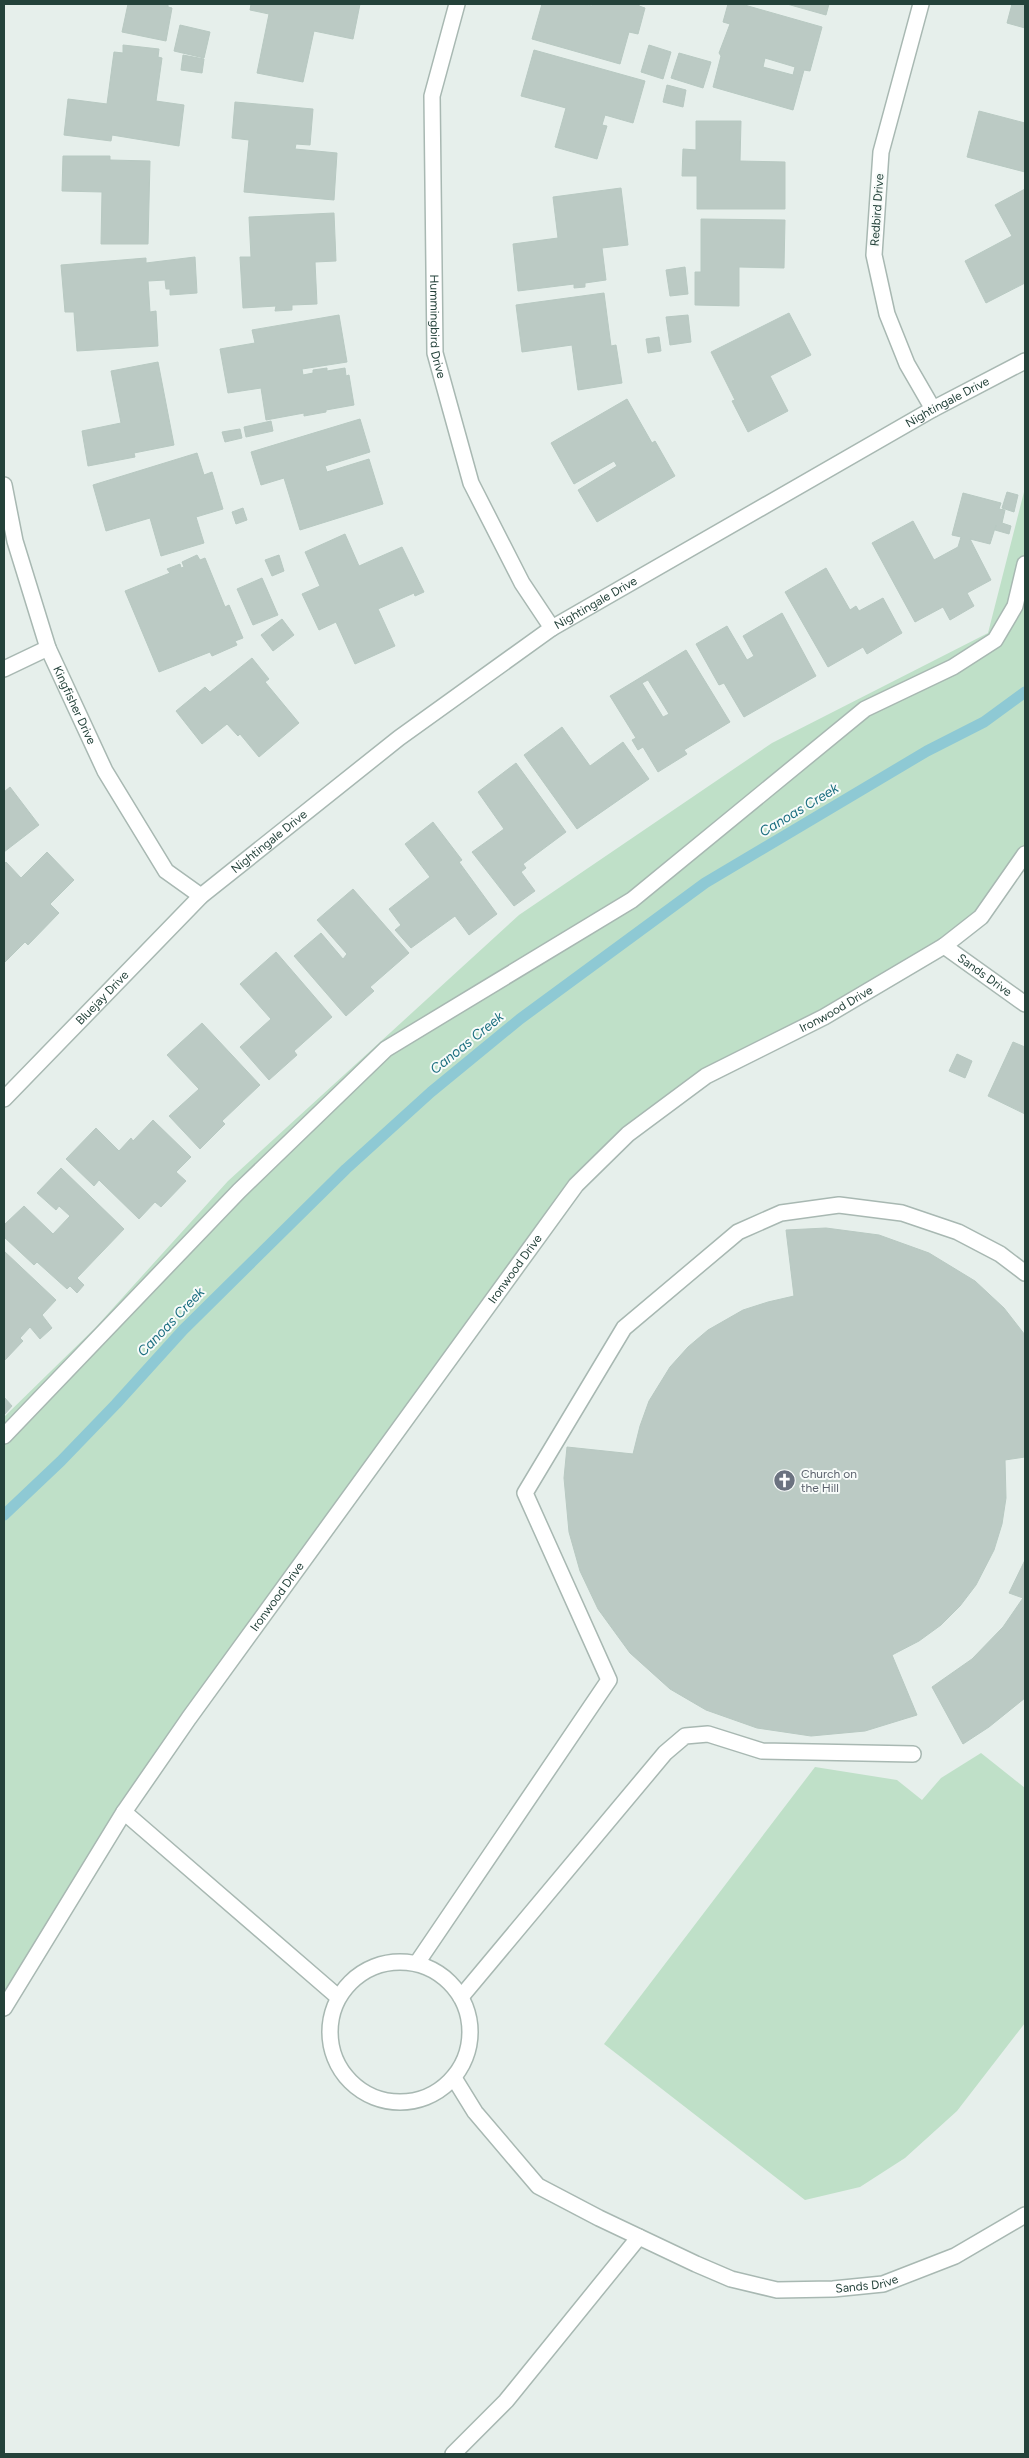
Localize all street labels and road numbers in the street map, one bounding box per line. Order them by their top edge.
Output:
street label: Redbird Drive [867,173,887,247]
street label: Hummingbird Drive [427,274,449,380]
street label: Nightingale Drive [903,374,992,430]
street label: Nightingale Drive [552,573,640,632]
street label: Kingfisher Drive [50,664,99,747]
street label: Nightingale Drive [228,807,310,876]
street label: Sands Drive [955,951,1015,1000]
street label: Bluejay Drive [73,968,132,1028]
street label: Ironwood Drive [797,983,875,1035]
street label: Ironwood Drive [485,1231,545,1306]
street label: Ironwood Drive [247,1559,307,1634]
street label: Sands Drive [835,2272,901,2296]

